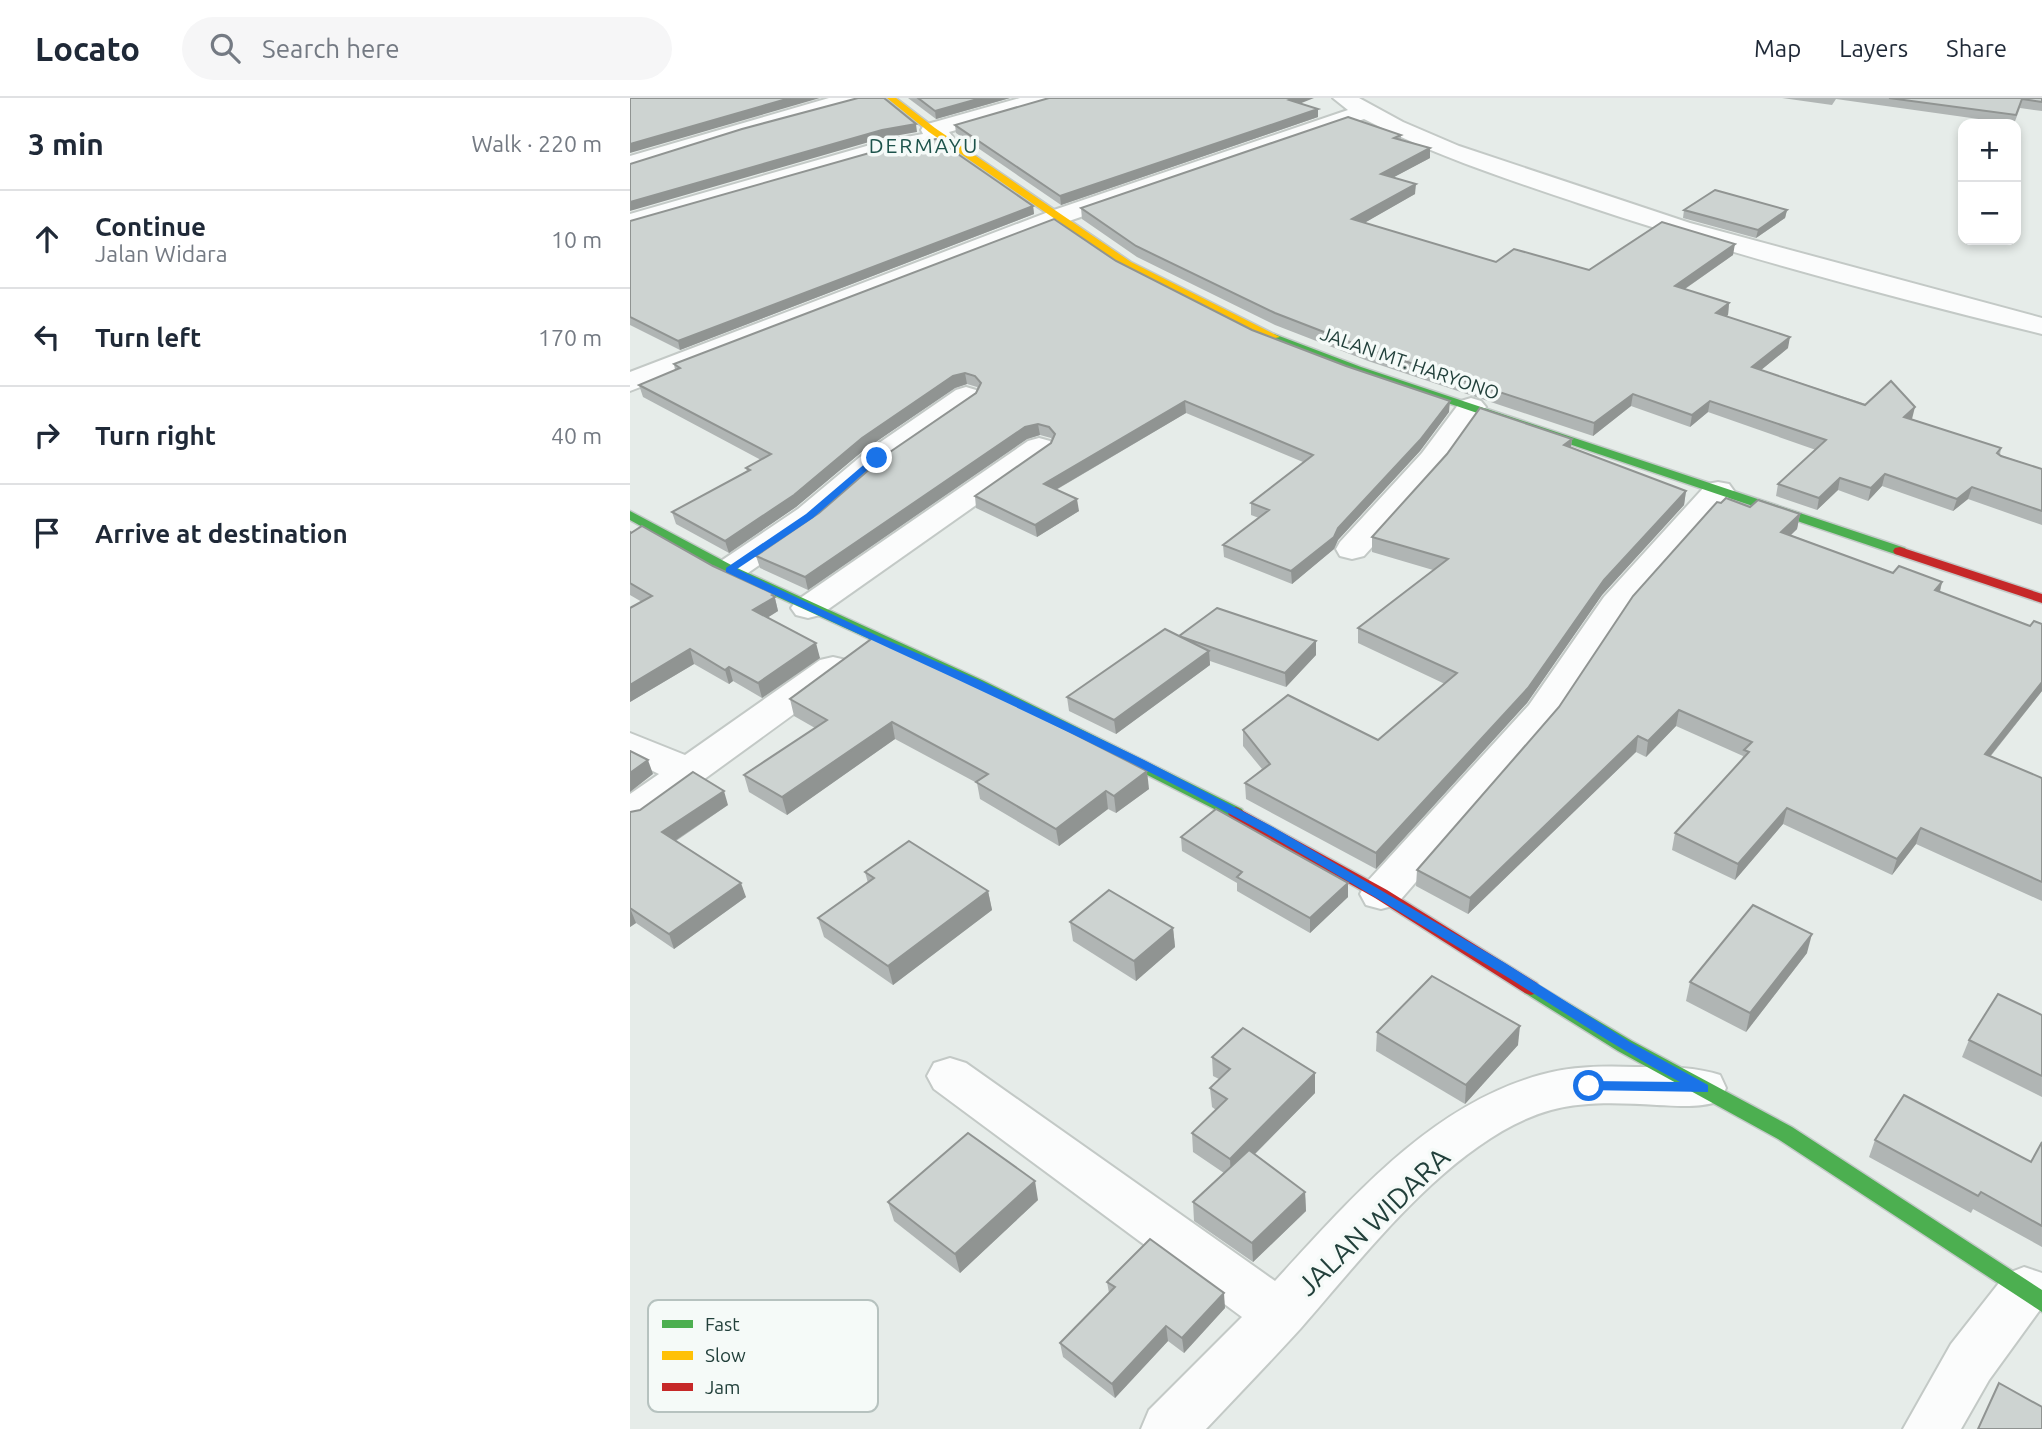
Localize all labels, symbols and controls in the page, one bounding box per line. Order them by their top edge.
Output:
search box [182,17,672,80]
icon: search [206,29,244,67]
text: Locato [35,30,140,67]
text: Search here [262,34,400,63]
text: Map [1754,35,1801,62]
text: Layers [1839,35,1908,62]
text: Share [1946,35,2007,62]
map controls [1958,119,2021,245]
button: + [1958,119,2021,182]
text: 3 min [28,127,104,161]
text: Walk · 220 m [471,131,602,156]
district label: DERMAYU [869,133,979,157]
button: − [1958,182,2021,245]
text: Continue [95,212,206,241]
icon: ahead [28,220,66,258]
text: 10 m [551,227,602,252]
text: Jalan Widara [95,241,228,266]
icon: left [28,318,66,356]
street label: JALAN MT. HARYONO [1318,322,1502,404]
text: Turn left [95,323,201,352]
text: 170 m [538,325,602,350]
icon: right [28,416,66,454]
text: Turn right [95,421,216,450]
text: 40 m [551,423,602,448]
route end [861,442,892,473]
icon: arrive [28,514,66,552]
text: Arrive at destination [95,519,348,548]
route start [1573,1070,1604,1101]
street label: JALAN WIDARA [1291,1141,1455,1301]
legend [648,1300,878,1412]
text: Fast [705,1313,740,1335]
text: Slow [705,1344,746,1366]
text: Jam [705,1376,741,1398]

